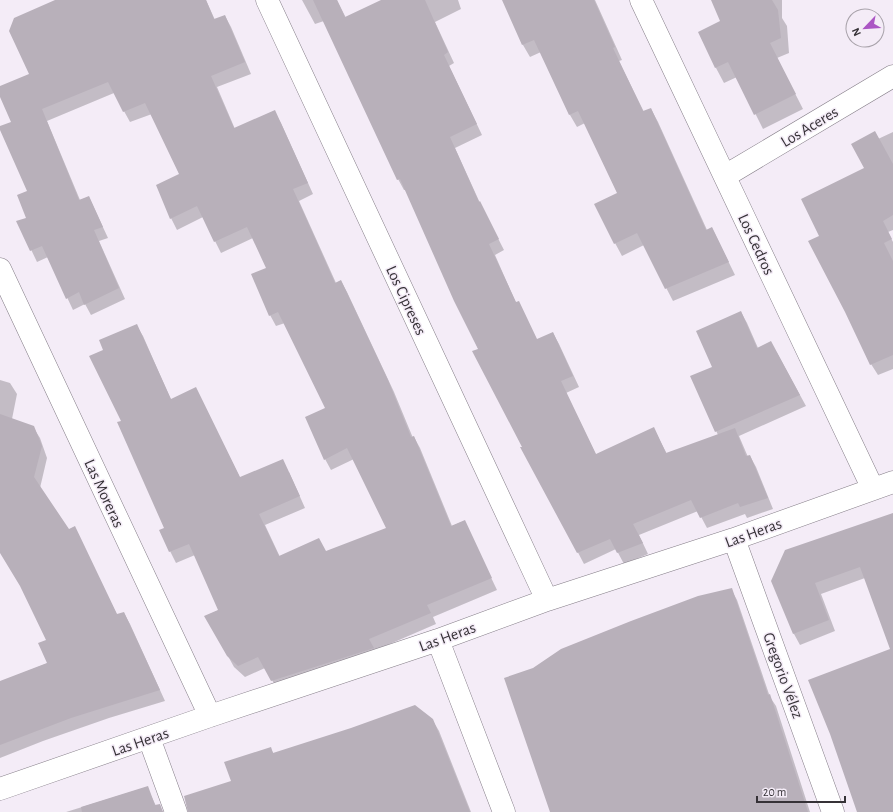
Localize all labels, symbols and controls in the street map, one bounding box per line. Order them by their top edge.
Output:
north arrow [845,8,885,48]
text: N [850,26,863,38]
street label: Los Aceres [778,104,841,150]
street label: Los Cedros [735,211,777,278]
street label: Los Cipreses [383,263,429,338]
street label: Las Moreras [81,457,127,530]
street label: Las Heras [723,515,784,551]
street label: Las Heras [417,619,478,655]
street label: Gregorio Vélez [760,630,806,721]
street label: Las Heras [110,725,171,759]
scale bar [757,778,845,804]
text: 20 m [763,786,786,798]

